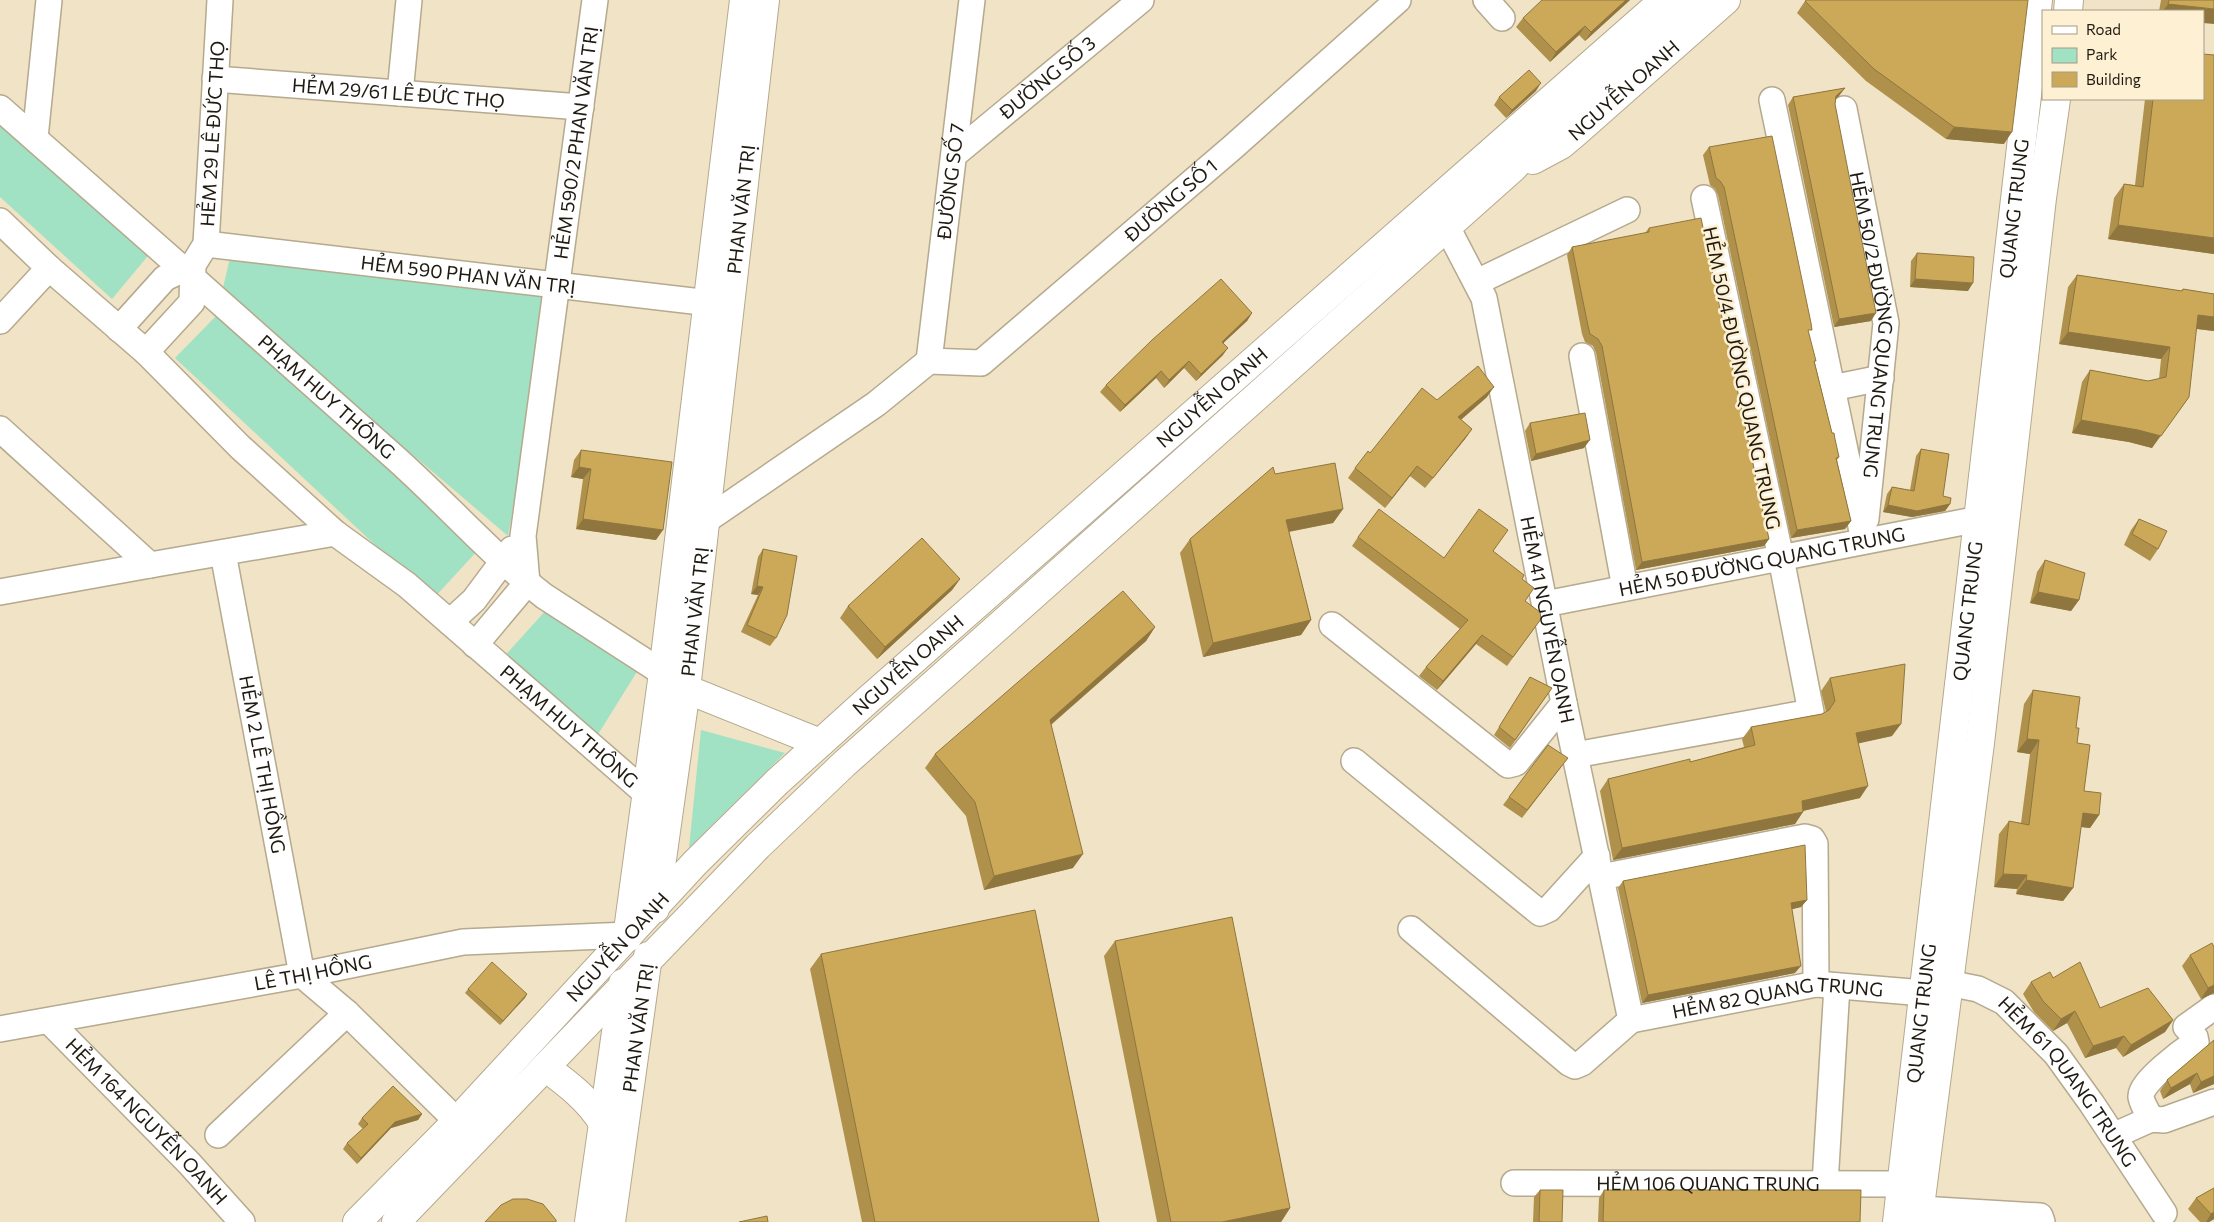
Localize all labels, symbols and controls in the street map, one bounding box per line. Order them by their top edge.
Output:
legend [2042,10,2204,100]
text: Road [2086,20,2121,38]
street label: HẺM 590/2 PHAN VĂN TRỊ [548,25,602,260]
street label: ĐƯỜNG SỐ 3 [994,31,1100,124]
street label: NGUYỄN OANH [1563,35,1684,145]
street label: HẺM 29 LÊ ĐỨC THỌ [195,40,229,227]
text: Park [2086,45,2117,63]
text: Building [2086,70,2141,88]
street label: HẺM 29/61 LÊ ĐỨC THỌ [291,73,506,112]
street label: ĐƯỜNG SỐ 7 [931,122,968,242]
street label: QUANG TRUNG [1994,138,2033,280]
street label: PHAN VĂN TRỊ [722,143,759,275]
street label: ĐƯỜNG SỐ 1 [1119,154,1222,247]
street label: HẺM 50/2 ĐƯỜNG QUANG TRUNG [1846,169,1898,479]
street label: HẺM 50/4 ĐƯỜNG QUANG TRUNG [1699,224,1787,532]
street label: HẺM 590 PHAN VĂN TRỊ [360,250,577,298]
street label: PHẠM HUY THÔNG [254,330,400,463]
street label: NGUYỄN OANH [1151,342,1272,452]
street label: HẺM 41 NGUYỄN OANH [1516,514,1580,725]
street label: HẺM 50 ĐƯỜNG QUANG TRUNG [1617,522,1907,600]
street label: QUANG TRUNG [1948,540,1986,682]
street label: PHAN VĂN TRỊ [676,546,713,678]
street label: NGUYỄN OANH [847,609,968,720]
street label: PHẠM HUY THÔNG [496,660,643,792]
street label: HẺM 2 LÊ THỊ HỒNG [235,673,291,855]
street label: NGUYỄN OANH [561,887,673,1006]
street label: QUANG TRUNG [1901,942,1940,1084]
street label: LÊ THỊ HỒNG [252,949,374,994]
street label: PHAN VĂN TRỊ [617,962,658,1094]
street label: HẺM 82 QUANG TRUNG [1670,972,1884,1023]
street label: HẺM 61 QUANG TRUNG [1994,991,2142,1171]
street label: HẺM 164 NGUYỄN OANH [61,1033,233,1209]
street label: HẺM 106 QUANG TRUNG [1596,1170,1820,1195]

